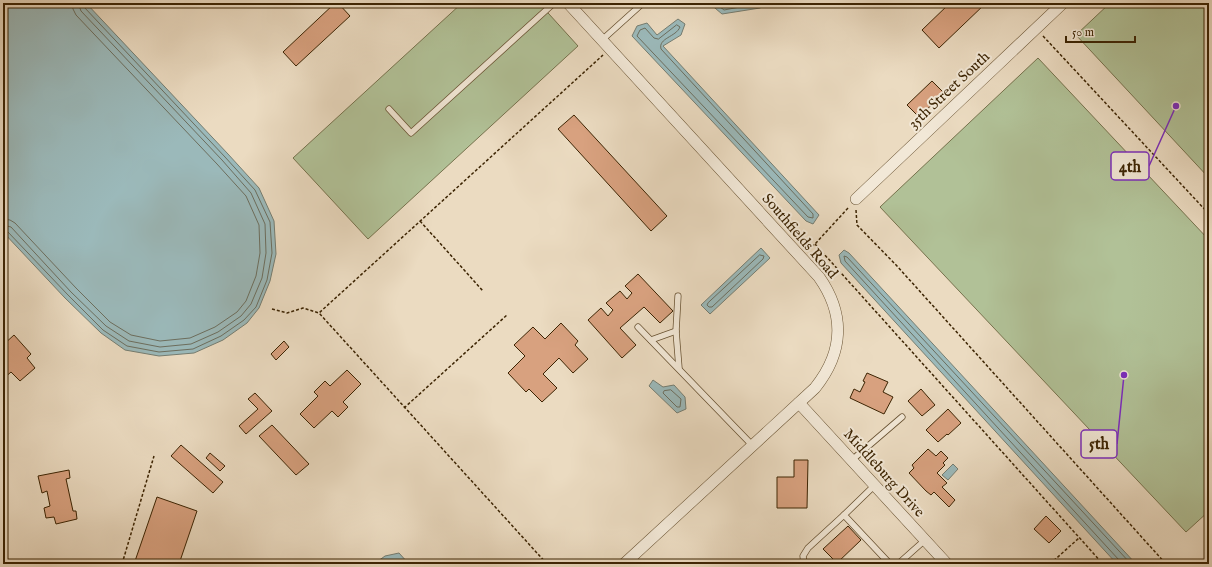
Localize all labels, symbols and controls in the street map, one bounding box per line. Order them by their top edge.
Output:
scale bar [1066,18,1135,44]
text: 50 m [1072,25,1094,40]
street label: 35th Street South [904,47,994,133]
callout: 4th [1111,152,1149,180]
text: 4th [1119,158,1141,178]
street label: Southfields Road [758,189,843,283]
street label: Middleburg Drive [839,425,929,521]
callout: 5th [1081,430,1117,458]
text: 5th [1089,435,1109,455]

